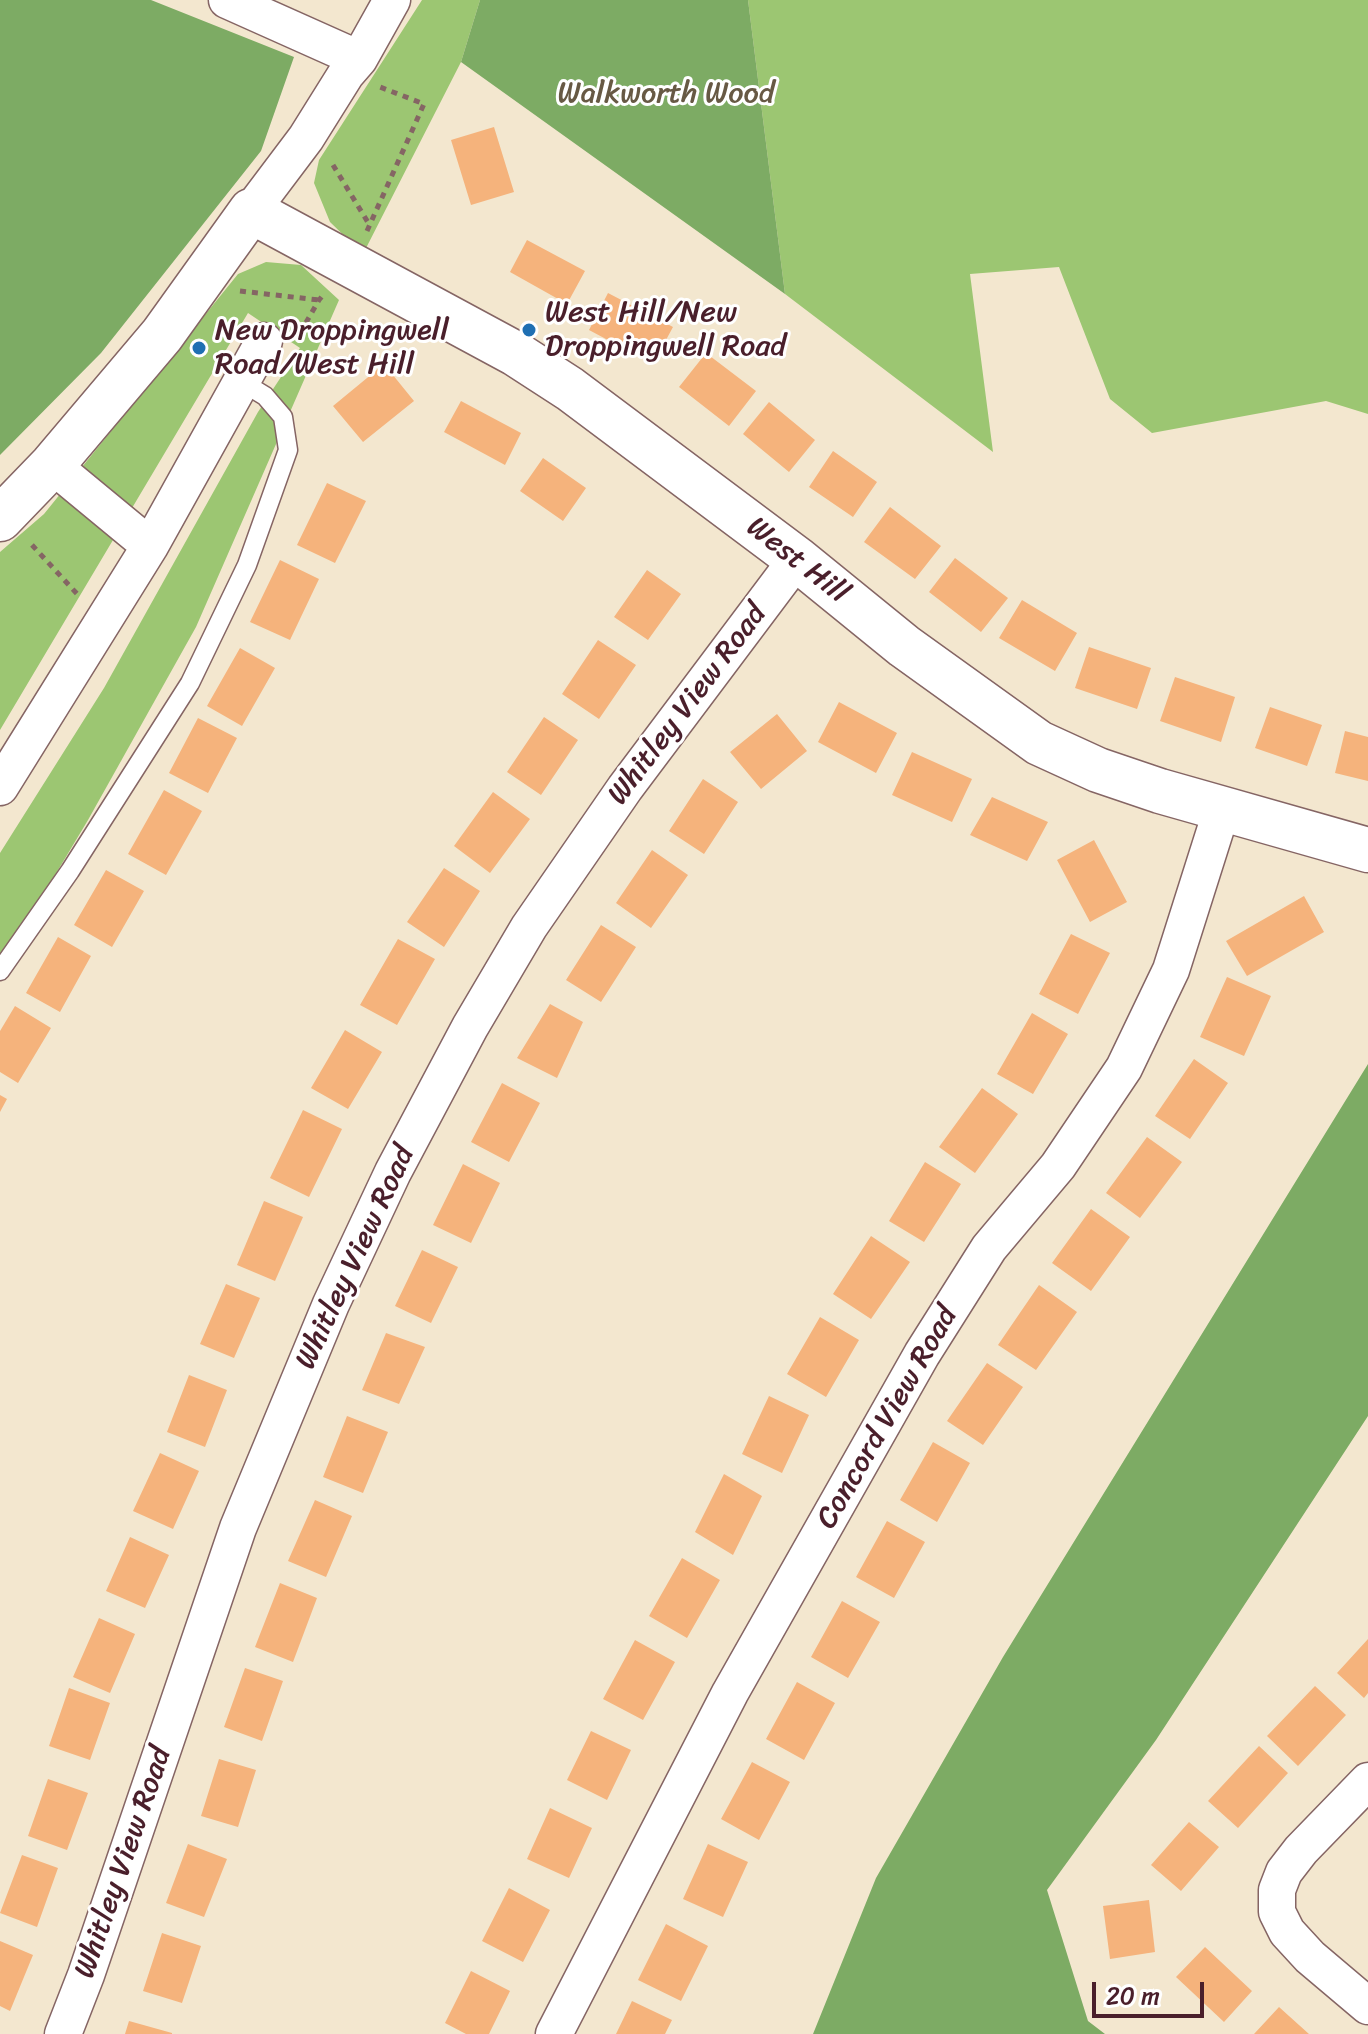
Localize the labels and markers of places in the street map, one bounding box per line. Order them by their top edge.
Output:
place label: West Hill/New Droppingwell Road [545,295,786,366]
place label: New Droppingwell Road/West Hill [215,313,449,384]
marker: West Hill/New Droppingwell Road [520,321,538,339]
marker: New Droppingwell Road/West Hill [190,339,208,357]

